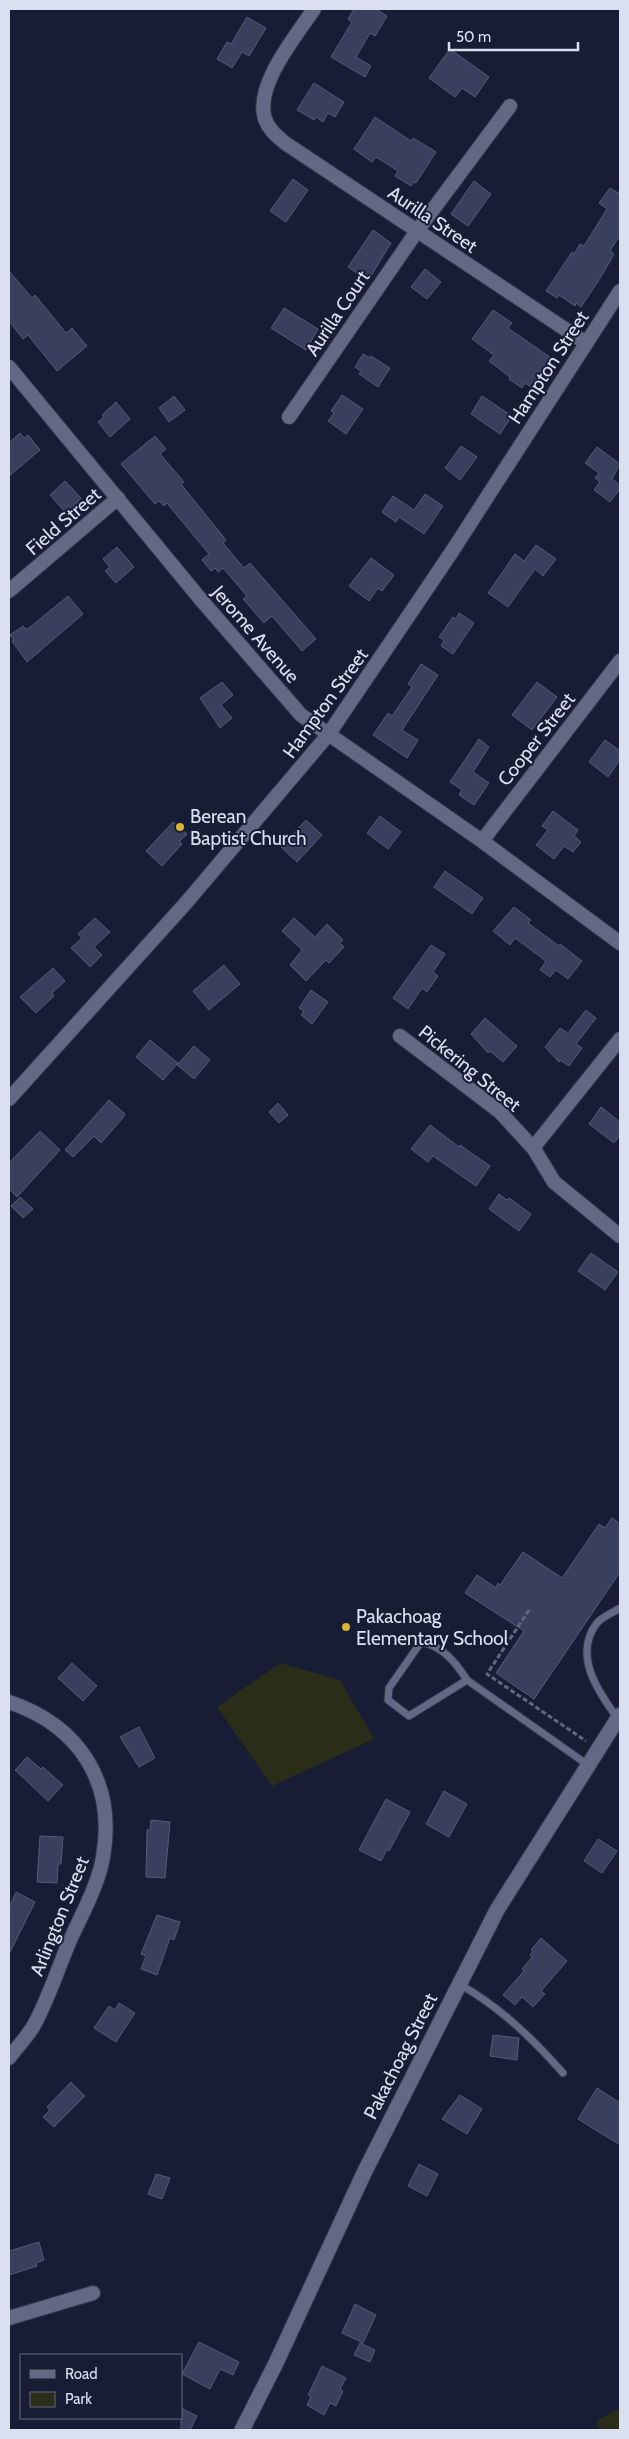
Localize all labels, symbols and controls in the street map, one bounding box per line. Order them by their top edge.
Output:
scale bar [449,20,578,52]
text: 50 m [456,28,491,46]
street label: Aurilla Street [384,181,482,258]
street label: Aurilla Court [300,266,375,360]
street label: Hampton Street [503,306,594,428]
street label: Field Street [21,482,106,560]
street label: Jerome Avenue [206,580,304,688]
street label: Hampton Street [278,643,373,763]
street label: Cooper Street [493,688,580,790]
place label: Berean Baptist Church [190,805,307,850]
marker: Berean Baptist Church [174,821,186,833]
street label: Pickering Street [414,1020,526,1117]
place label: Pakachoag Elementary School [356,1605,509,1650]
marker: Pakachoag Elementary School [340,1621,352,1633]
street label: Arlington Street [25,1853,94,1979]
street label: Pakachoag Street [359,1989,442,2123]
legend [20,2354,182,2419]
text: Road [65,2365,98,2383]
text: Park [65,2390,92,2408]

